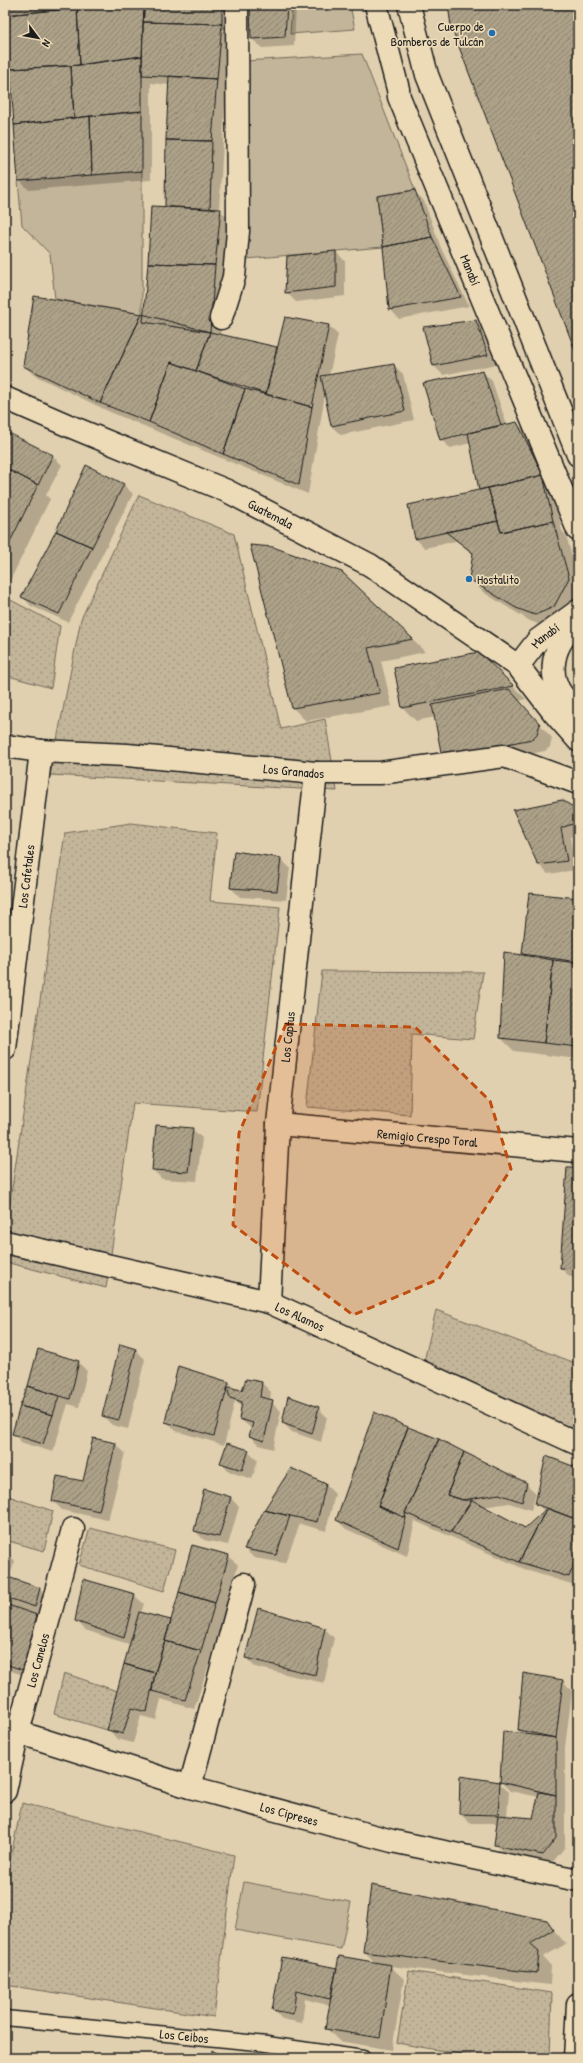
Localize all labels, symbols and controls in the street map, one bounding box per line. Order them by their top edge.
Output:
place label: Cuerpo de Bomberos de Tulcán [391,17,484,50]
north arrow [18,18,58,58]
marker: Cuerpo de Bomberos de Tulcán [487,28,497,38]
text: N [39,37,54,50]
street label: Manabí [456,252,485,288]
street label: Guatemala [245,494,297,533]
place label: Hostalito [477,570,519,588]
marker: Hostalito [464,574,474,584]
street label: Manabí [526,618,563,652]
street label: Los Granados [263,759,324,782]
street label: Los Cafetales [13,844,39,909]
street label: Los Captus [276,1011,299,1063]
street label: Remigio Crespo Toral [376,1124,479,1151]
street label: Los Alamos [273,1297,328,1335]
street label: Los Canelos [22,1631,53,1689]
street label: Los Cipreses [258,1797,320,1830]
street label: Los Ceibos [159,2024,209,2047]

